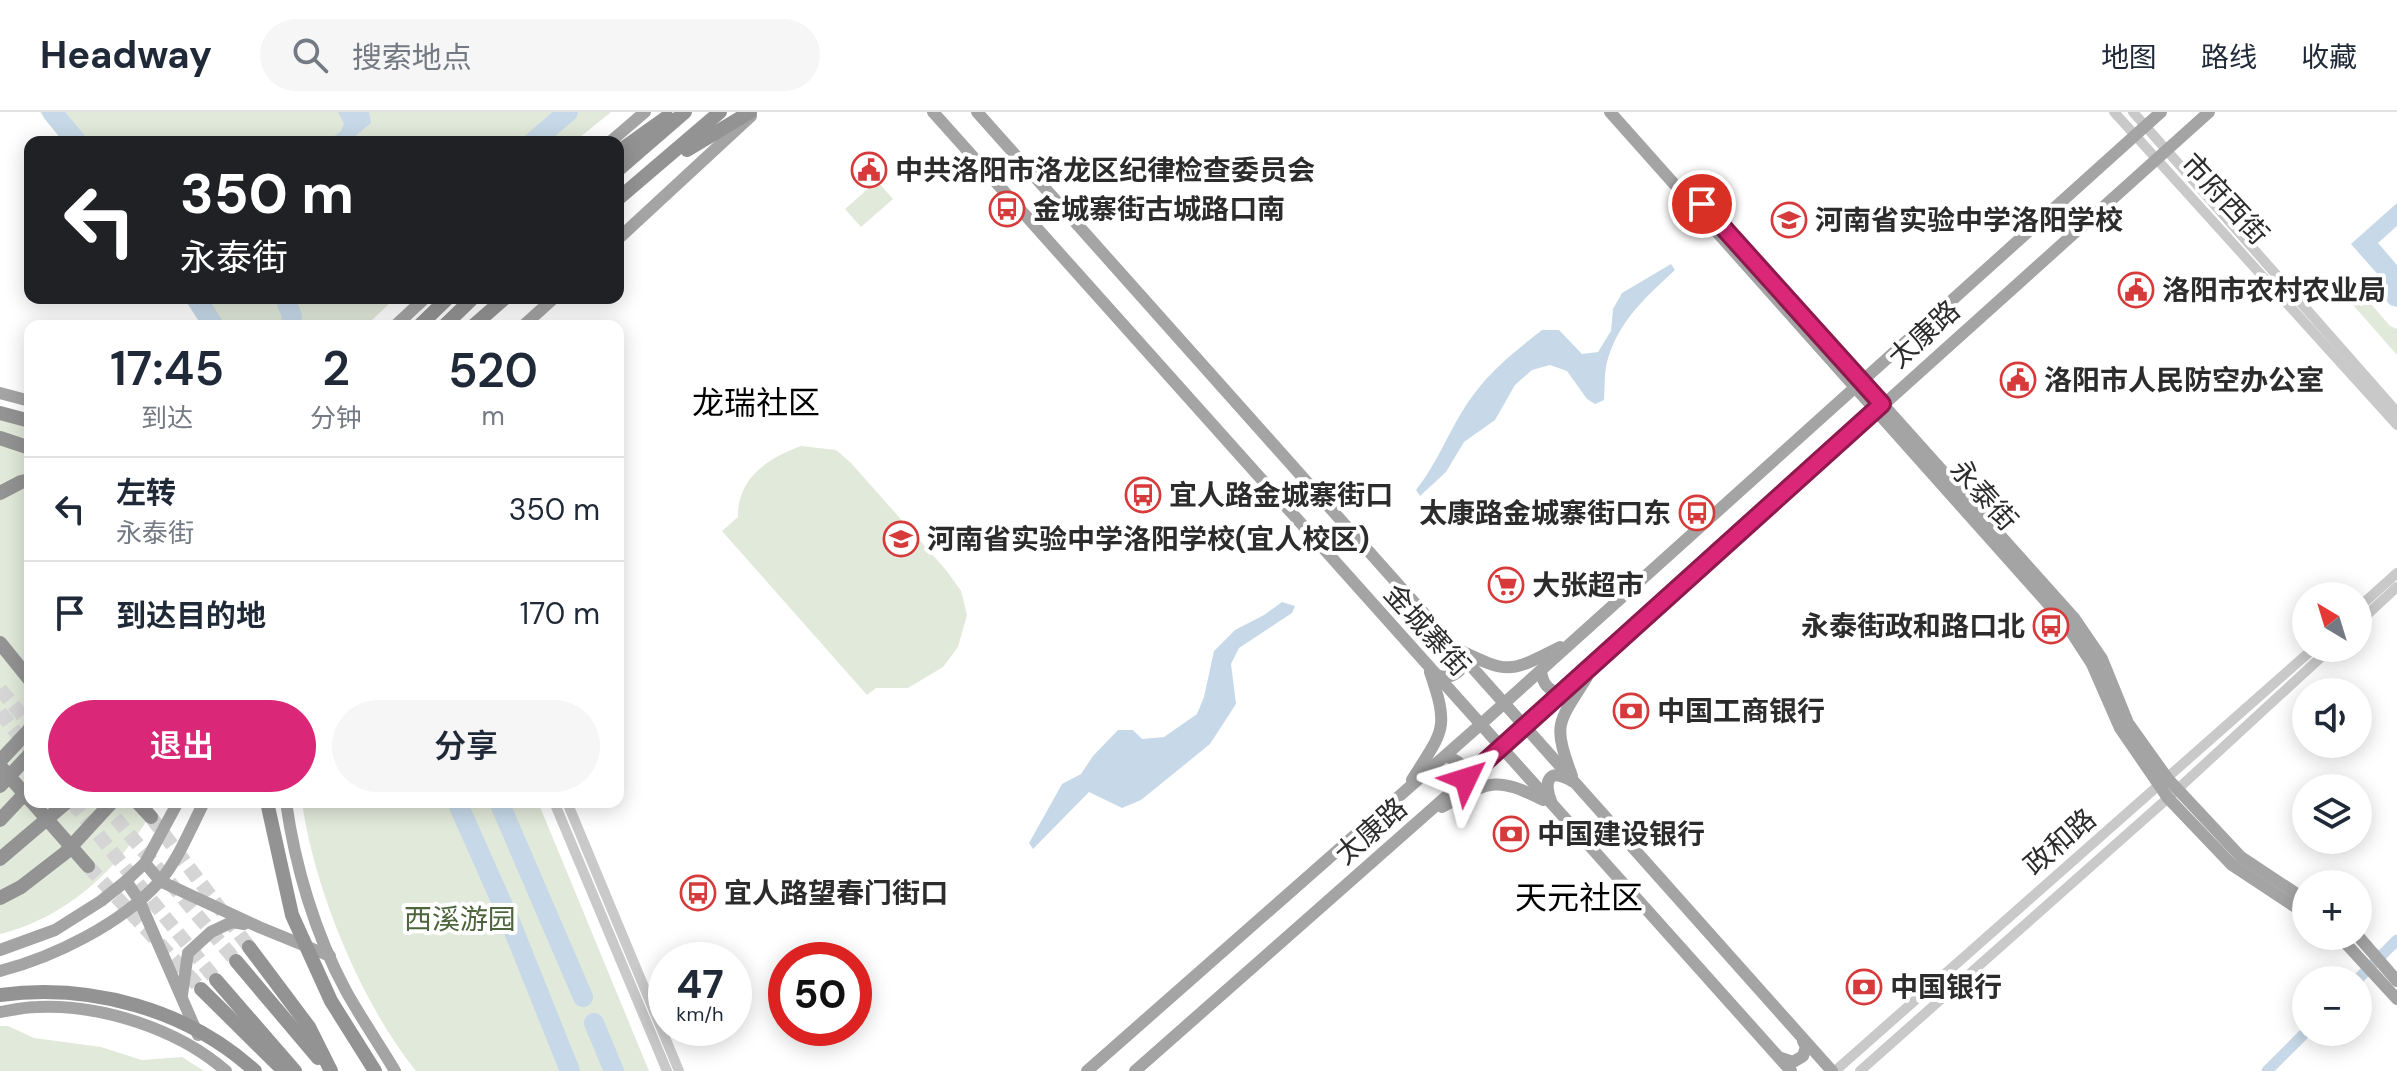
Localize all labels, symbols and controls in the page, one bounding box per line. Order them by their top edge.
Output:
search box [260,19,820,91]
text: Headway [40,30,212,80]
icon: search [288,33,332,77]
text: 搜索地点 [352,38,472,77]
text: 地图 [2101,39,2157,76]
text: 路线 [2201,39,2257,76]
text: 收藏 [2301,39,2357,76]
street label: 市府西街 [2173,145,2277,253]
public building icon: 中共洛阳市洛龙区纪律检查委员会 [850,151,888,189]
place label: 中共洛阳市洛龙区纪律检查委员会 [895,152,1315,189]
text: 350 m [180,157,354,230]
icon: left [48,168,152,272]
pin [1668,170,1736,238]
icon: arrive [1680,182,1724,226]
bus stop icon: 金城寨街古城路口南 [988,190,1026,228]
place label: 金城寨街古城路口南 [1033,191,1285,228]
school or university icon: 河南省实验中学洛阳学校 [1770,201,1808,239]
place label: 河南省实验中学洛阳学校 [1815,202,2123,239]
text: 永泰街 [180,234,288,281]
public building icon: 洛阳市农村农业局 [2117,271,2155,309]
place label: 洛阳市农村农业局 [2162,272,2386,309]
street label: 太康路 [1880,292,1968,376]
text: 17:45 [110,337,224,400]
text: 2 [322,337,350,400]
text: 520 [448,339,538,402]
public building icon: 洛阳市人民防空办公室 [1999,361,2037,399]
place label: 洛阳市人民防空办公室 [2044,362,2324,399]
district label: 龙瑞社区 [692,382,820,424]
text: m [481,399,505,433]
text: 到达 [141,401,193,435]
text: 分钟 [310,401,362,435]
street label: 永泰街 [1942,451,2026,539]
text: 左转 [116,473,176,512]
bus stop icon: 宜人路金城寨街口 [1124,476,1162,514]
place label: 宜人路金城寨街口 [1169,477,1393,514]
icon: left [48,487,92,531]
text: 350 m [509,490,600,529]
bus stop icon: 太康路金城寨街口东 [1678,494,1716,532]
place label: 太康路金城寨街口东 [1419,495,1671,532]
text: 永泰街 [116,516,194,550]
school or university icon: 河南省实验中学洛阳学校(宜人校区) [882,520,920,558]
place label: 河南省实验中学洛阳学校(宜人校区) [927,521,1370,558]
supermarket icon: 大张超市 [1487,566,1525,604]
place label: 大张超市 [1532,567,1644,604]
street label: 金城寨街 [1376,576,1478,684]
north arrow [2292,582,2372,662]
map controls [2292,582,2372,1046]
icon: arrive [48,591,92,635]
text: 170 m [520,594,600,633]
text: 到达目的地 [116,596,266,635]
bus stop icon: 永泰街政和路口北 [2032,607,2070,645]
place label: 永泰街政和路口北 [1801,608,2025,645]
button: sound [2292,678,2372,758]
bank icon: 中国工商银行 [1612,692,1650,730]
place label: 中国工商银行 [1657,693,1825,730]
button: 退出 [48,700,316,792]
button: 分享 [332,700,600,792]
position arrow [1424,737,1508,821]
button: layers [2292,774,2372,854]
street label: 太康路 [1327,789,1415,873]
street label: 政和路 [2016,800,2104,884]
bank icon: 中国建设银行 [1492,815,1530,853]
place label: 中国建设银行 [1537,816,1705,853]
button: + [2292,870,2372,950]
bus stop icon: 宜人路望春门街口 [679,874,717,912]
place label: 宜人路望春门街口 [724,875,948,912]
district label: 天元社区 [1515,877,1643,919]
park label: 西溪游园 [404,901,516,938]
speed limit sign: 50 [768,942,872,1046]
text: 47 [676,958,724,1010]
button: − [2292,966,2372,1046]
bank icon: 中国银行 [1845,968,1883,1006]
place label: 中国银行 [1890,969,2002,1006]
text: km/h [676,1001,724,1027]

